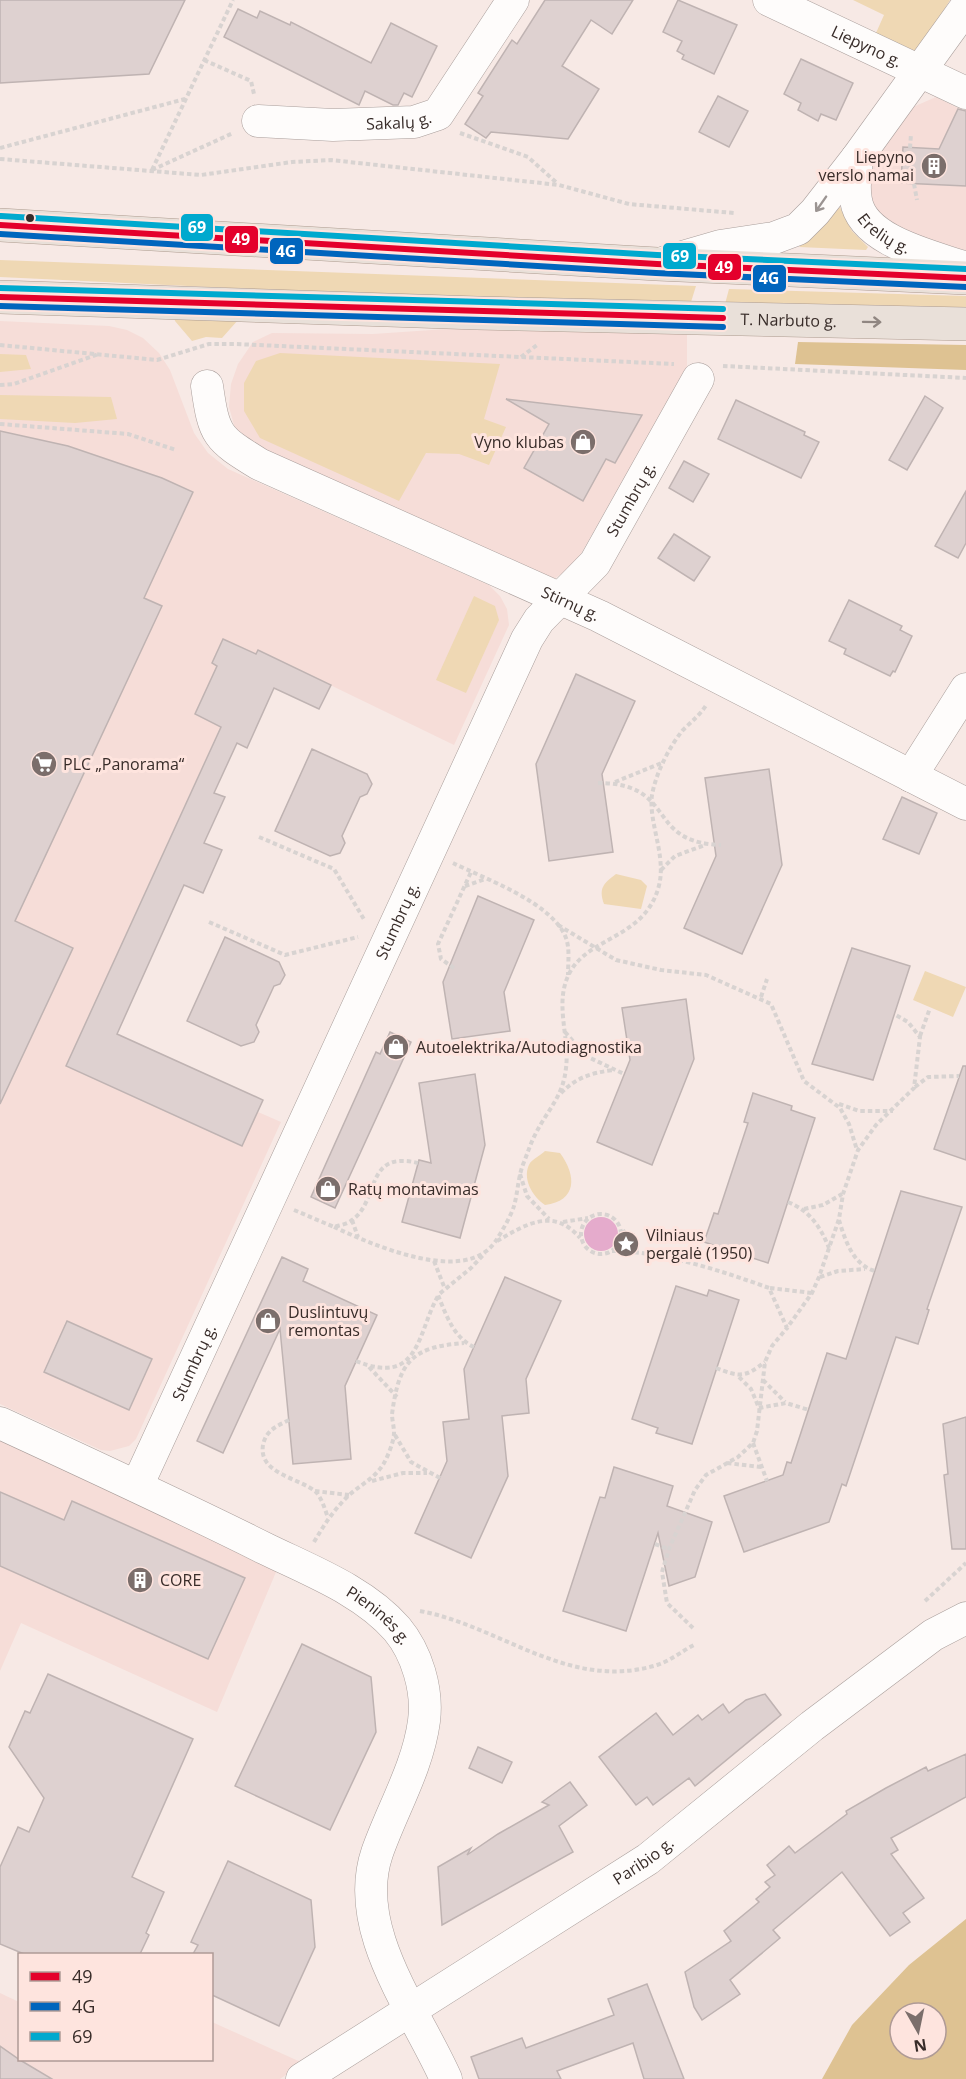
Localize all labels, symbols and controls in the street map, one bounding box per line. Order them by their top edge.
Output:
street label: Liepyno g. [828,20,906,72]
street label: Sakalų g. [366,106,434,135]
place label: Liepyno verslo namai [819,146,914,186]
building icon: Liepyno verslo namai [919,151,949,181]
one-way arrow [815,195,827,212]
street label: Erelių g. [853,209,914,259]
unlabelled marker [24,212,36,224]
line badge: 69 [180,213,214,242]
text: 69 [188,216,206,238]
line badge: 49 [224,225,259,254]
text: 49 [232,228,250,250]
line badge: 4G [269,237,304,265]
text: 4G [276,240,296,262]
line badge: 69 [662,242,697,270]
text: 69 [671,245,689,267]
line badge: 49 [707,253,742,281]
text: 49 [715,256,733,278]
line badge: 4G [752,264,787,293]
text: 4G [759,267,779,289]
street label: T. Narbuto g. [740,308,837,332]
one-way arrow [861,316,881,328]
shop icon: Vyno klubas [568,427,598,457]
place label: Vyno klubas [474,431,564,453]
street label: Stumbrų g. [601,458,660,540]
street label: Stirnų g. [538,581,603,626]
supermarket icon: PLC „Panorama“ [29,749,59,779]
place label: PLC „Panorama“ [63,753,185,775]
street label: Stumbrų g. [370,879,424,963]
shop icon: Autoelektrika/Autodiagnostika [381,1032,411,1062]
place label: Autoelektrika/Autodiagnostika [416,1036,642,1058]
shop icon: Ratų montavimas [313,1174,343,1204]
place label: Ratų montavimas [348,1178,479,1200]
place label: Vilniaus pergalė (1950) [646,1224,752,1264]
place icon: Vilniaus pergalė (1950) [611,1229,641,1259]
place label: Duslintuvų remontas [288,1301,368,1341]
shop icon: Duslintuvų remontas [253,1306,283,1336]
street label: Stumbrų g. [167,1320,221,1404]
building icon: CORE [125,1565,155,1595]
place label: CORE [160,1569,201,1591]
street label: Pieninės g. [342,1580,416,1649]
street label: Paribio g. [608,1832,678,1890]
legend [18,1953,213,2061]
text: 49 [72,1964,93,1988]
text: 4G [72,1994,95,2018]
north arrow [888,2001,948,2061]
text: 69 [72,2024,93,2048]
text: N [912,2034,928,2058]

